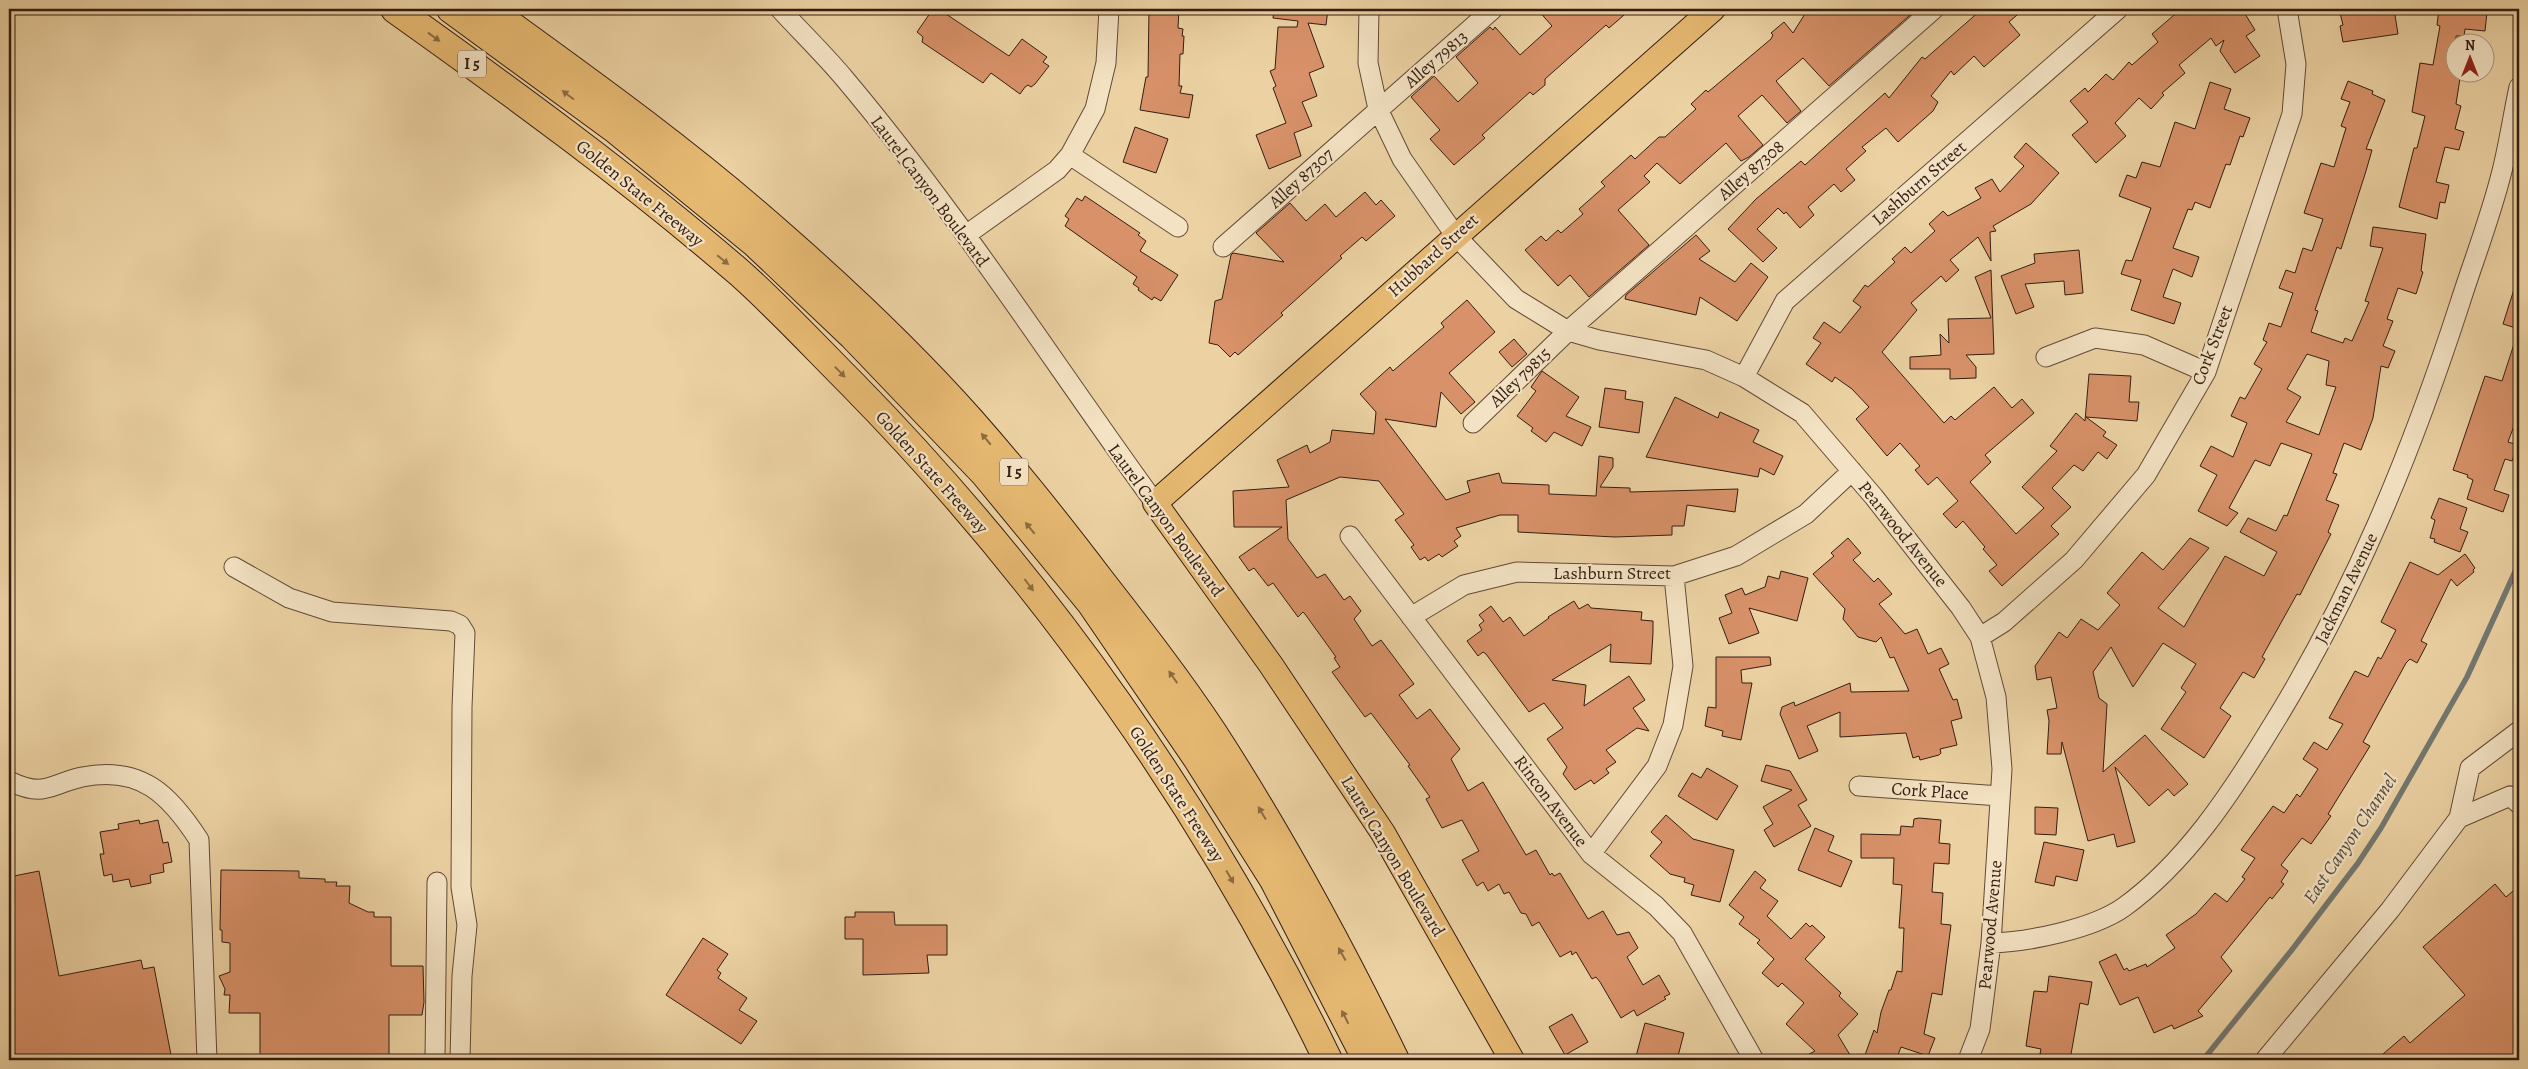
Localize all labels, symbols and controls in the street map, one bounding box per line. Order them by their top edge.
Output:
street label: Alley 79813 [1398,25,1473,94]
one-way arrow [428,32,441,42]
north arrow [2446,32,2496,82]
text: N [2465,36,2475,55]
road number: I 5 [458,51,486,78]
one-way arrow [562,89,575,100]
street label: Laurel Canyon Boulevard [865,110,995,272]
street label: Golden State Freeway [571,134,710,253]
street label: Alley 87308 [1712,134,1789,206]
street label: Lashburn Street [1867,135,1971,231]
street label: Alley 87307 [1263,142,1339,214]
street label: Hubbard Street [1383,208,1484,302]
one-way arrow [716,254,729,265]
street label: Cork Street [2186,302,2238,388]
street label: Alley 79815 [1483,342,1556,413]
one-way arrow [834,366,846,378]
street label: Golden State Freeway [870,405,994,539]
one-way arrow [981,433,992,446]
street label: Laurel Canyon Boulevard [1102,439,1230,602]
road number: I 5 [1000,458,1028,486]
street label: Pearwood Avenue [1853,476,1953,592]
one-way arrow [1025,522,1036,535]
street label: Jackman Avenue [2309,528,2383,648]
street label: Lashburn Street [1553,561,1671,585]
one-way arrow [1024,578,1034,592]
one-way arrow [1168,670,1178,684]
street label: Golden State Freeway [1124,721,1231,868]
street label: Rincon Avenue [1509,750,1593,852]
water label: East Canyon Channel [2297,769,2403,909]
street label: Laurel Canyon Boulevard [1335,771,1451,941]
street label: Cork Place [1891,776,1969,806]
one-way arrow [1257,806,1266,819]
street label: Pearwood Avenue [1972,859,2008,991]
one-way arrow [1226,870,1235,884]
one-way arrow [1337,948,1346,961]
one-way arrow [1341,1009,1349,1024]

